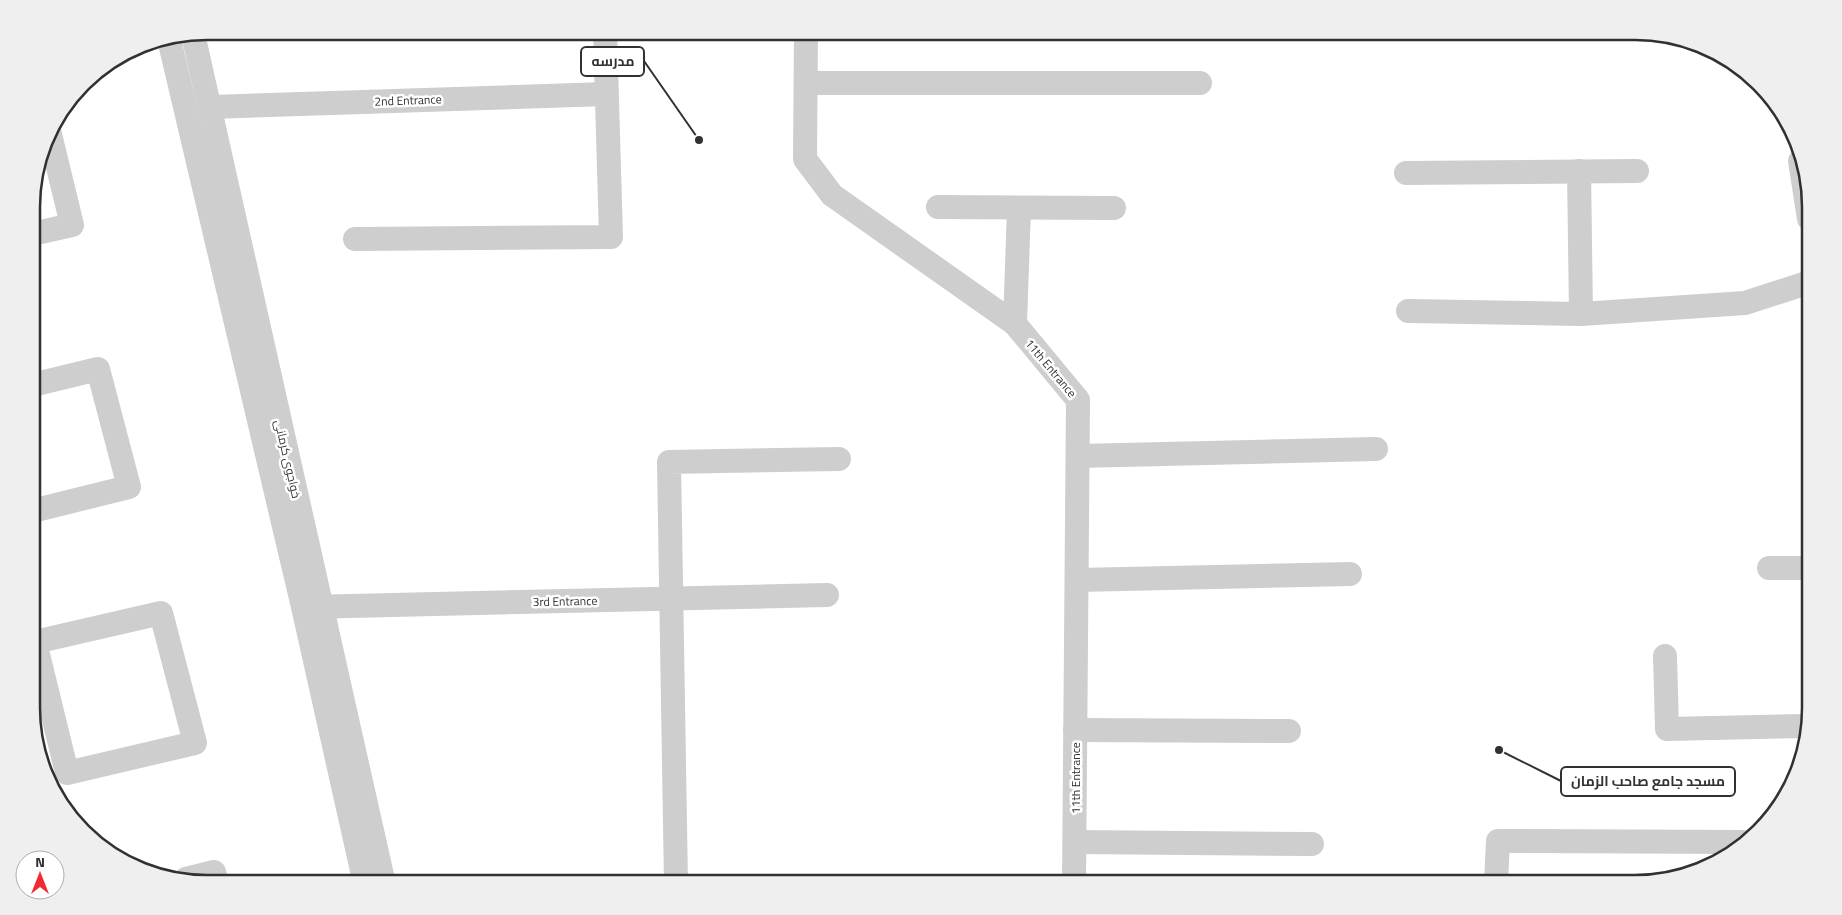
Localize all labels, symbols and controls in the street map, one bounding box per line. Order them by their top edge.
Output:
callout: مدرسه [581,47,644,76]
text: مدرسه [592,50,634,71]
street label: 2nd Entrance [374,89,442,111]
street label: 11th Entrance [1021,334,1081,402]
street label: خواجوی کرمانی [270,418,306,500]
street label: 3rd Entrance [532,591,598,611]
street label: 11th Entrance [1066,742,1085,814]
callout: مسجد جامع صاحب الزمان [1561,767,1735,796]
text: مسجد جامع صاحب الزمان [1571,770,1725,791]
north arrow [15,850,65,900]
text: N [35,851,45,872]

